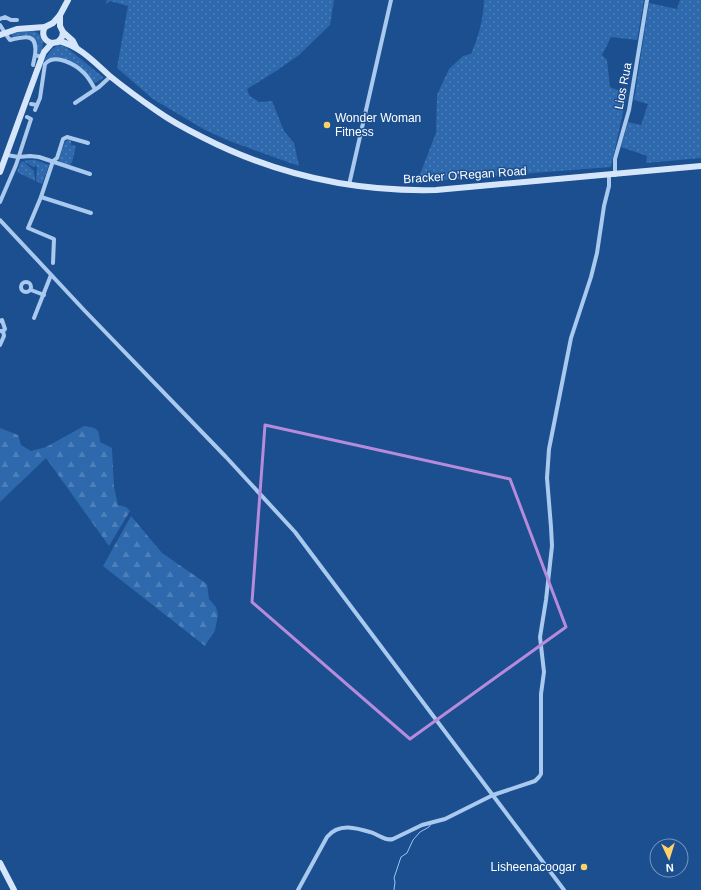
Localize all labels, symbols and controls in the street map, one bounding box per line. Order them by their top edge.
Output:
street label: Lios Rua [612,61,634,111]
place label: Wonder Woman Fitness [335,111,421,139]
marker: Wonder Woman Fitness [322,120,332,130]
street label: Bracker O'Regan Road [403,164,527,186]
north arrow [649,838,689,878]
place label: Lisheenacoogar [491,860,576,874]
marker: Lisheenacoogar [579,862,589,872]
text: N [665,862,674,874]

